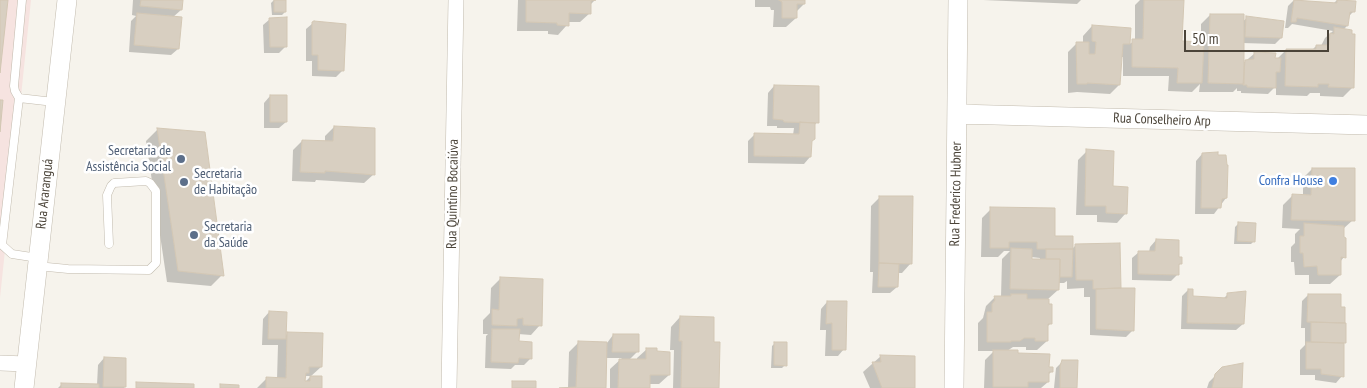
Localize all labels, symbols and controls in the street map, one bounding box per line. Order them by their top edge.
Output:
scale bar [1187,20,1332,52]
text: 50 m [1192,29,1218,48]
street label: Rua Conselheiro Arp [1113,110,1211,130]
street label: Rua Quintino Bocaiúva [444,139,462,249]
street label: Rua Frederico Hubner [947,142,965,246]
place label: Secretaria de Assistência Social [86,143,171,176]
marker: Secretaria de Assistência Social [175,153,187,165]
street label: Rua Araranguá [33,158,57,230]
place label: Secretaria de Habitação [194,166,257,198]
place label: Confra House [1259,173,1323,189]
marker: Confra House [1327,175,1339,187]
marker: Secretaria de Habitação [178,176,190,188]
place label: Secretaria da Saúde [204,219,252,252]
marker: Secretaria da Saúde [188,229,200,241]

